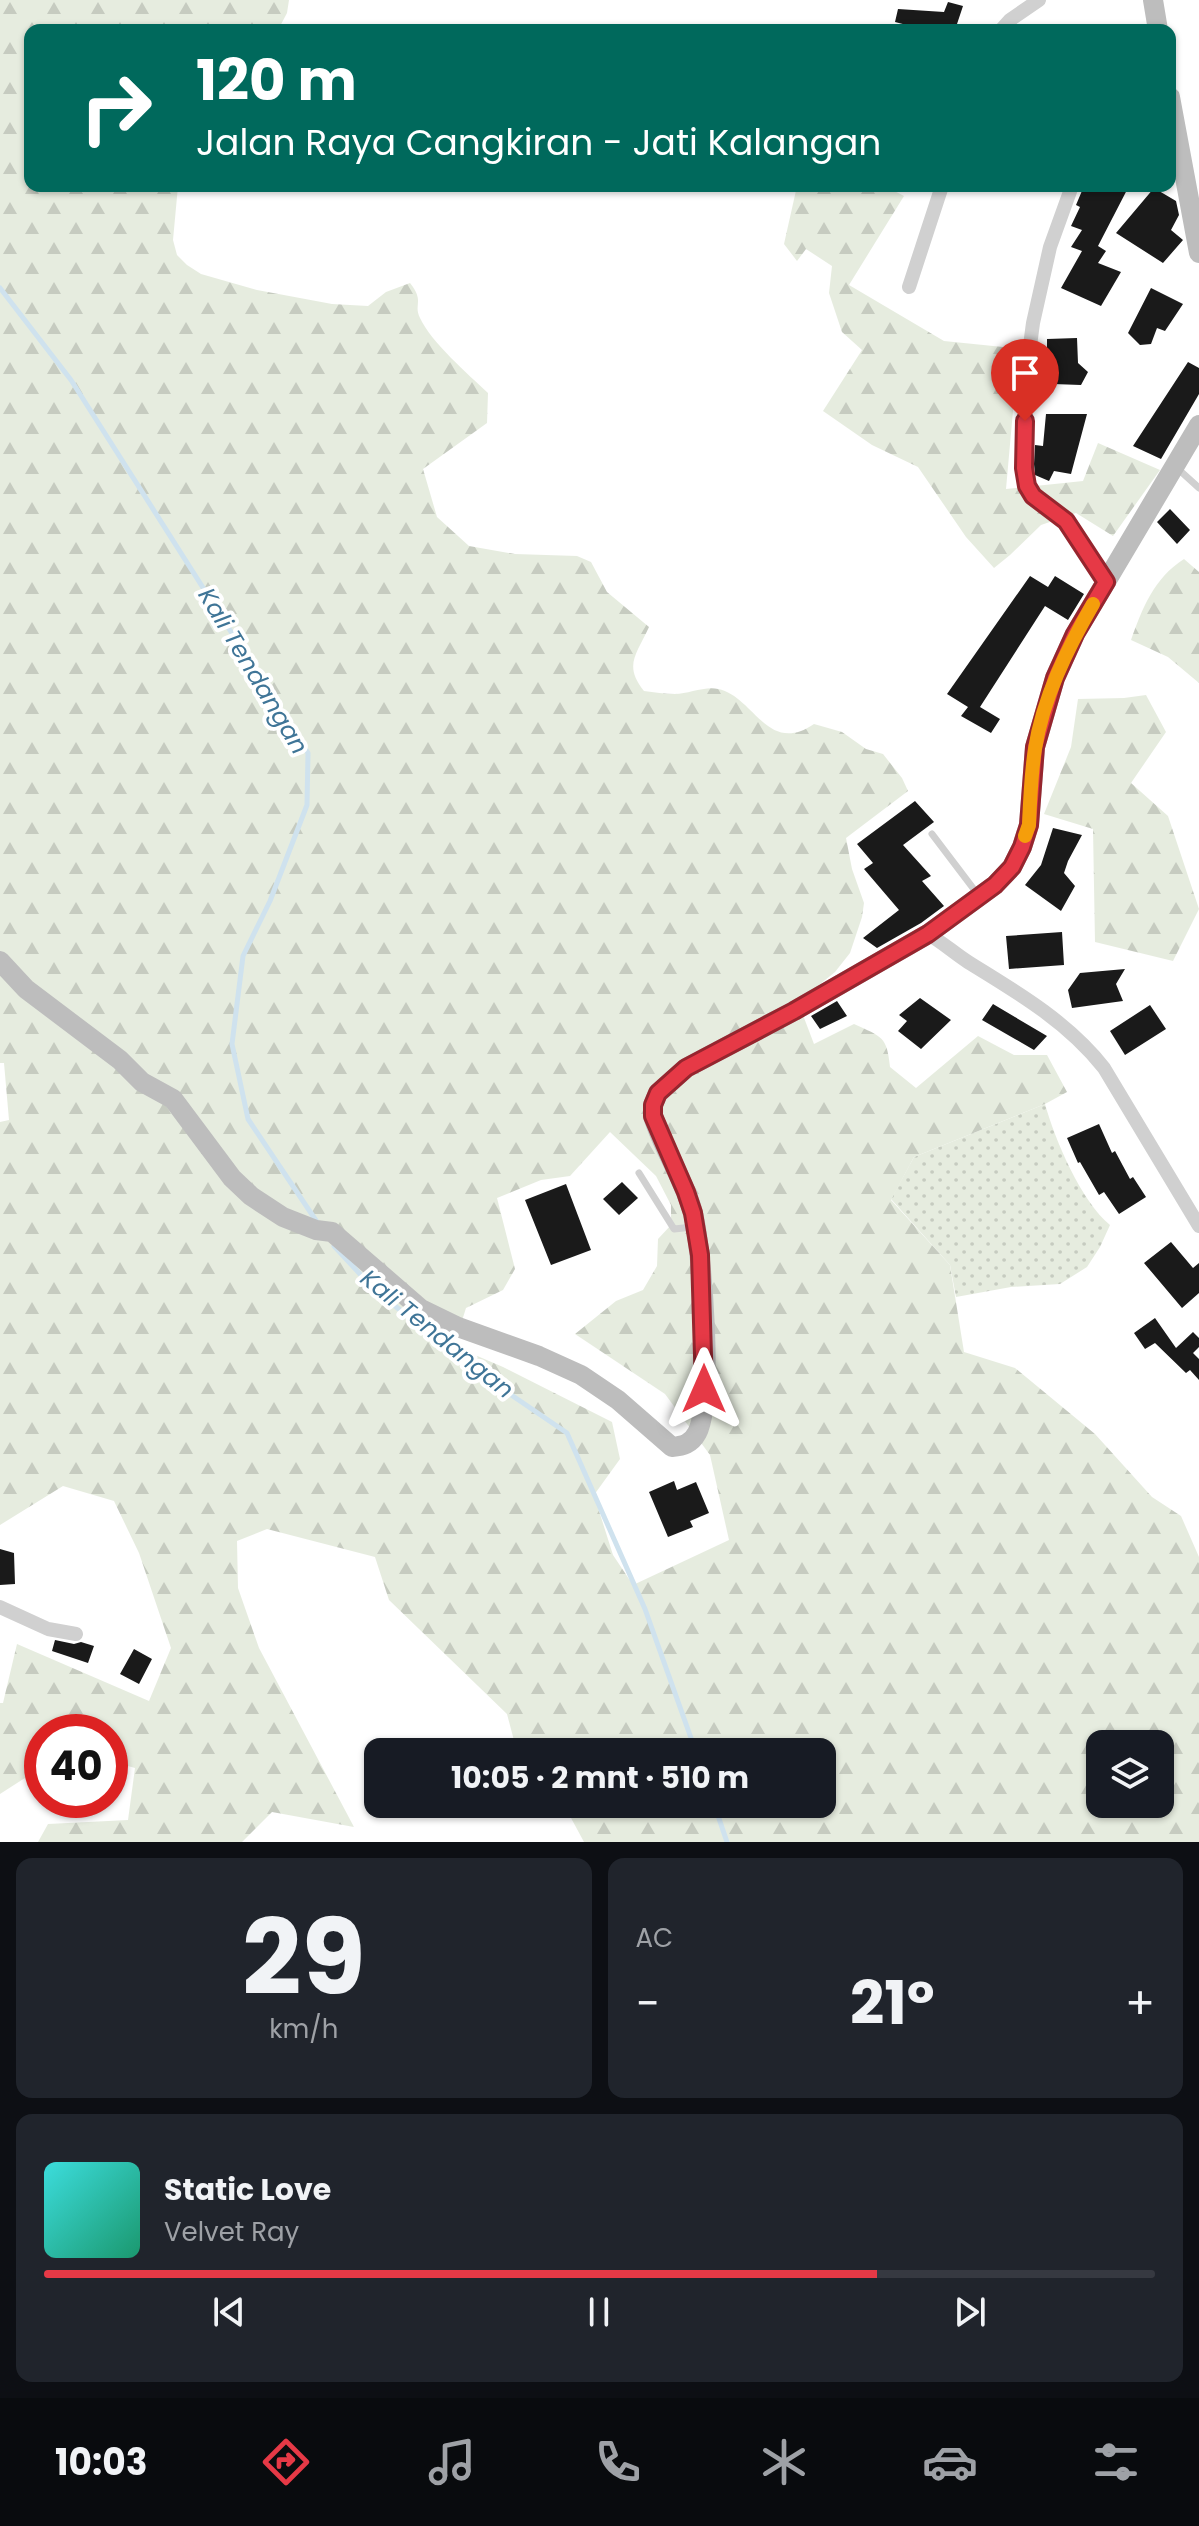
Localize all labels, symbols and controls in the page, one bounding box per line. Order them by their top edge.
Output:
text: 120 m [196,41,357,120]
icon: right [64,56,168,160]
text: Jalan Raya Cangkiran - Jati Kalangan [196,117,881,168]
pin [991,339,1059,421]
icon: arrive [1003,351,1047,395]
water label: Kali Tendangan [191,581,316,760]
water label: Kali Tendangan [354,1262,521,1406]
position arrow [662,1347,746,1431]
speed limit sign: 40 [24,1714,128,1818]
map controls [1086,1730,1174,1818]
button: layers [1086,1730,1174,1818]
text: 10:05 · 2 mnt · 510 m [451,1756,749,1799]
text: 29 [242,1885,365,2030]
text: AC [636,1920,673,1956]
text: 21° [850,1961,935,2045]
text: − [636,1973,660,2034]
text: + [1125,1973,1155,2034]
text: km/h [269,2011,338,2047]
text: Static Love [164,2168,331,2211]
text: Velvet Ray [164,2214,299,2250]
icon: previous [207,2290,251,2334]
icon: pause [577,2290,621,2334]
icon: next [948,2290,992,2334]
icon: directions [258,2434,314,2490]
icon: music [424,2434,480,2490]
icon: phone [590,2434,646,2490]
icon: climate [756,2434,812,2490]
icon: car [922,2434,978,2490]
icon: filters [1088,2434,1144,2490]
text: 10:03 [55,2437,148,2488]

